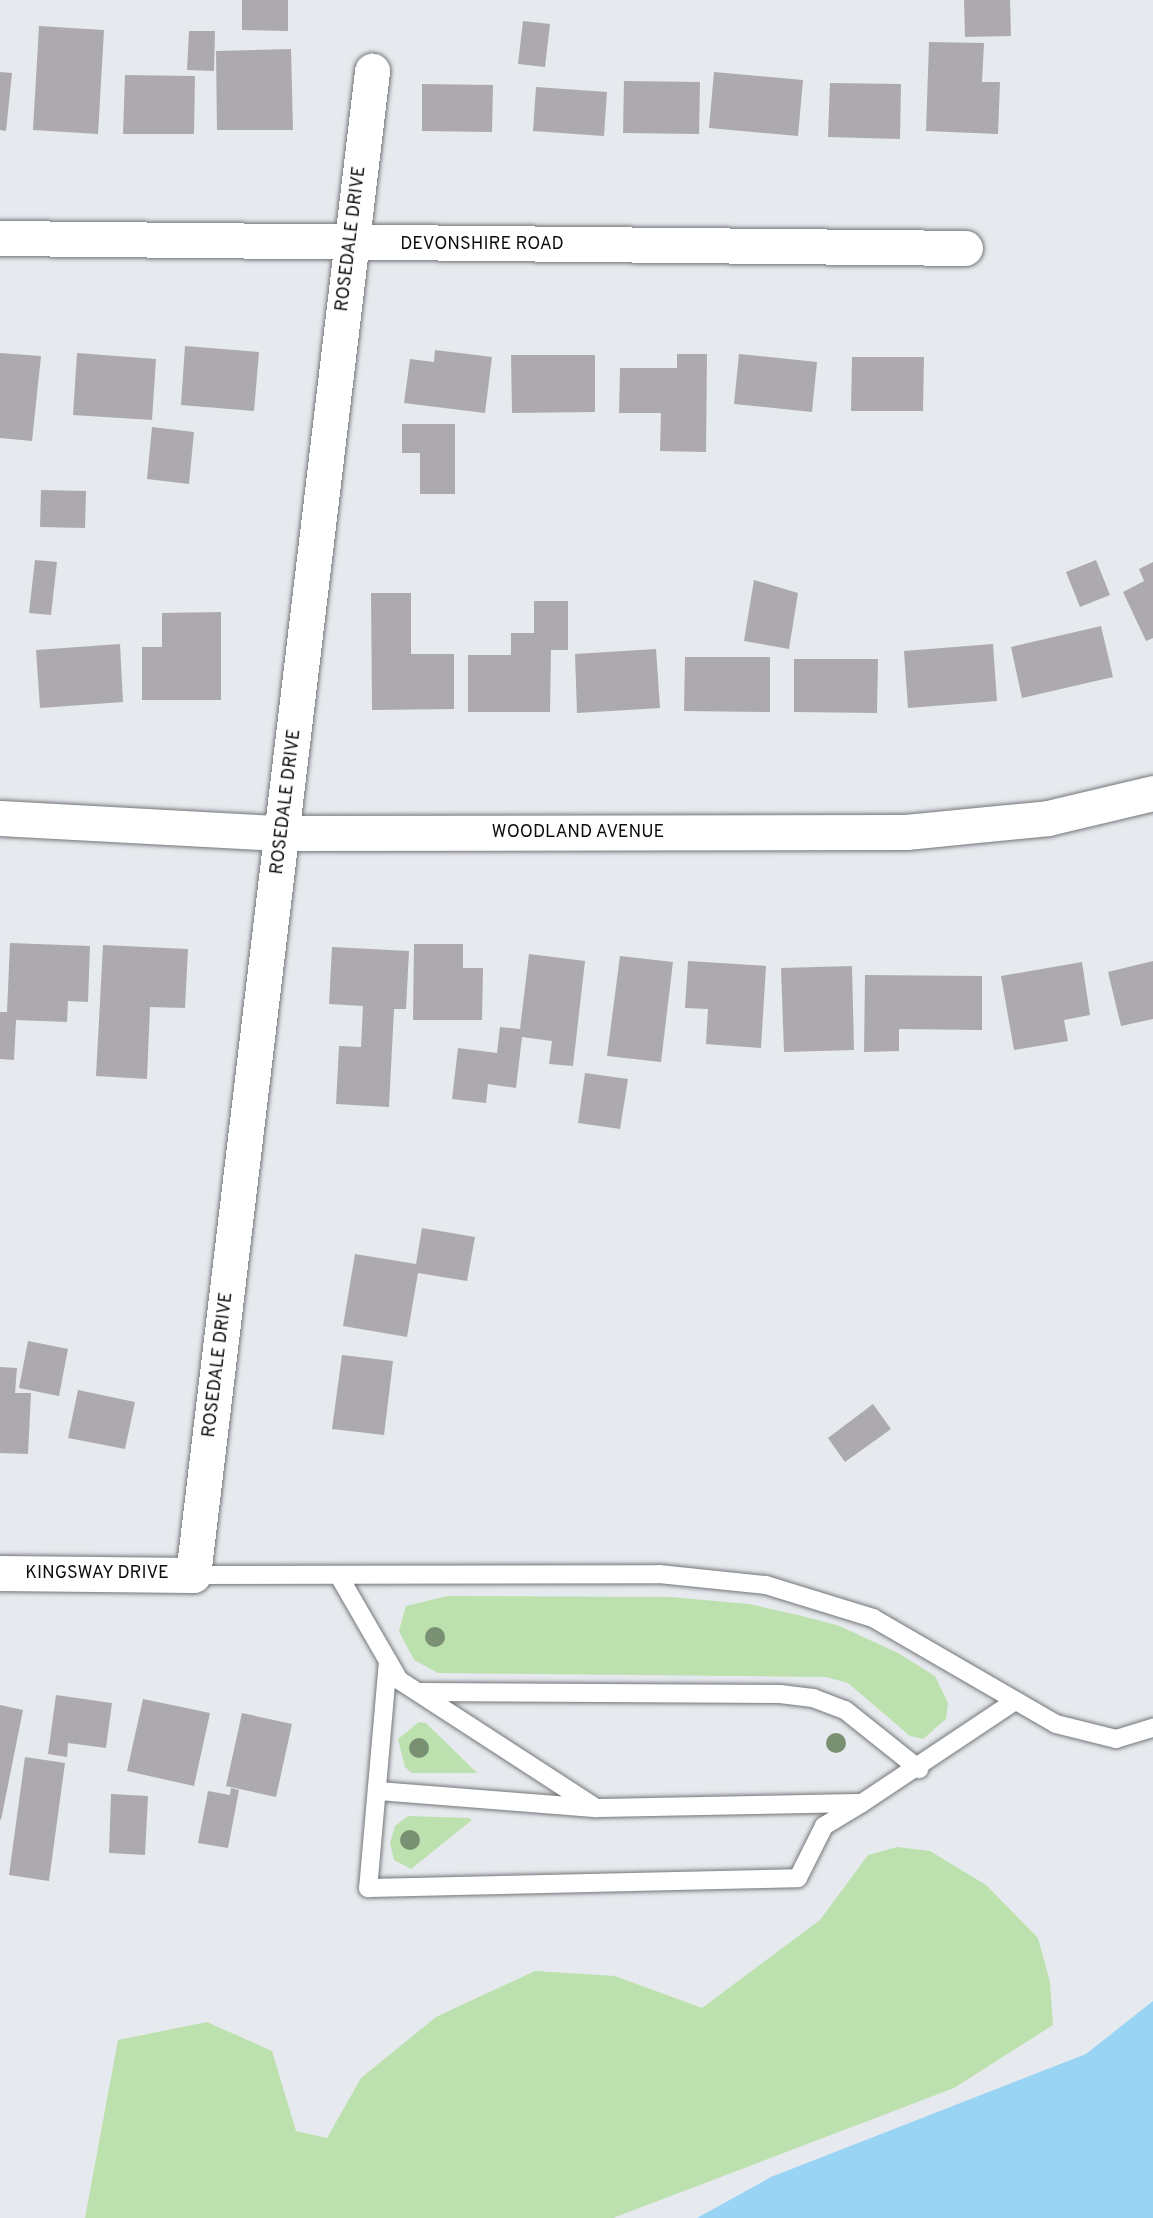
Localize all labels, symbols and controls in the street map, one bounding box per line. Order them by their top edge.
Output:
street label: ROSEDALE DRIVE [332,165,372,313]
street label: DEVONSHIRE ROAD [400,234,564,256]
street label: ROSEDALE DRIVE [267,728,307,876]
street label: WOODLAND AVENUE [491,822,665,844]
street label: ROSEDALE DRIVE [199,1291,239,1439]
street label: KINGSWAY DRIVE [25,1563,169,1585]

